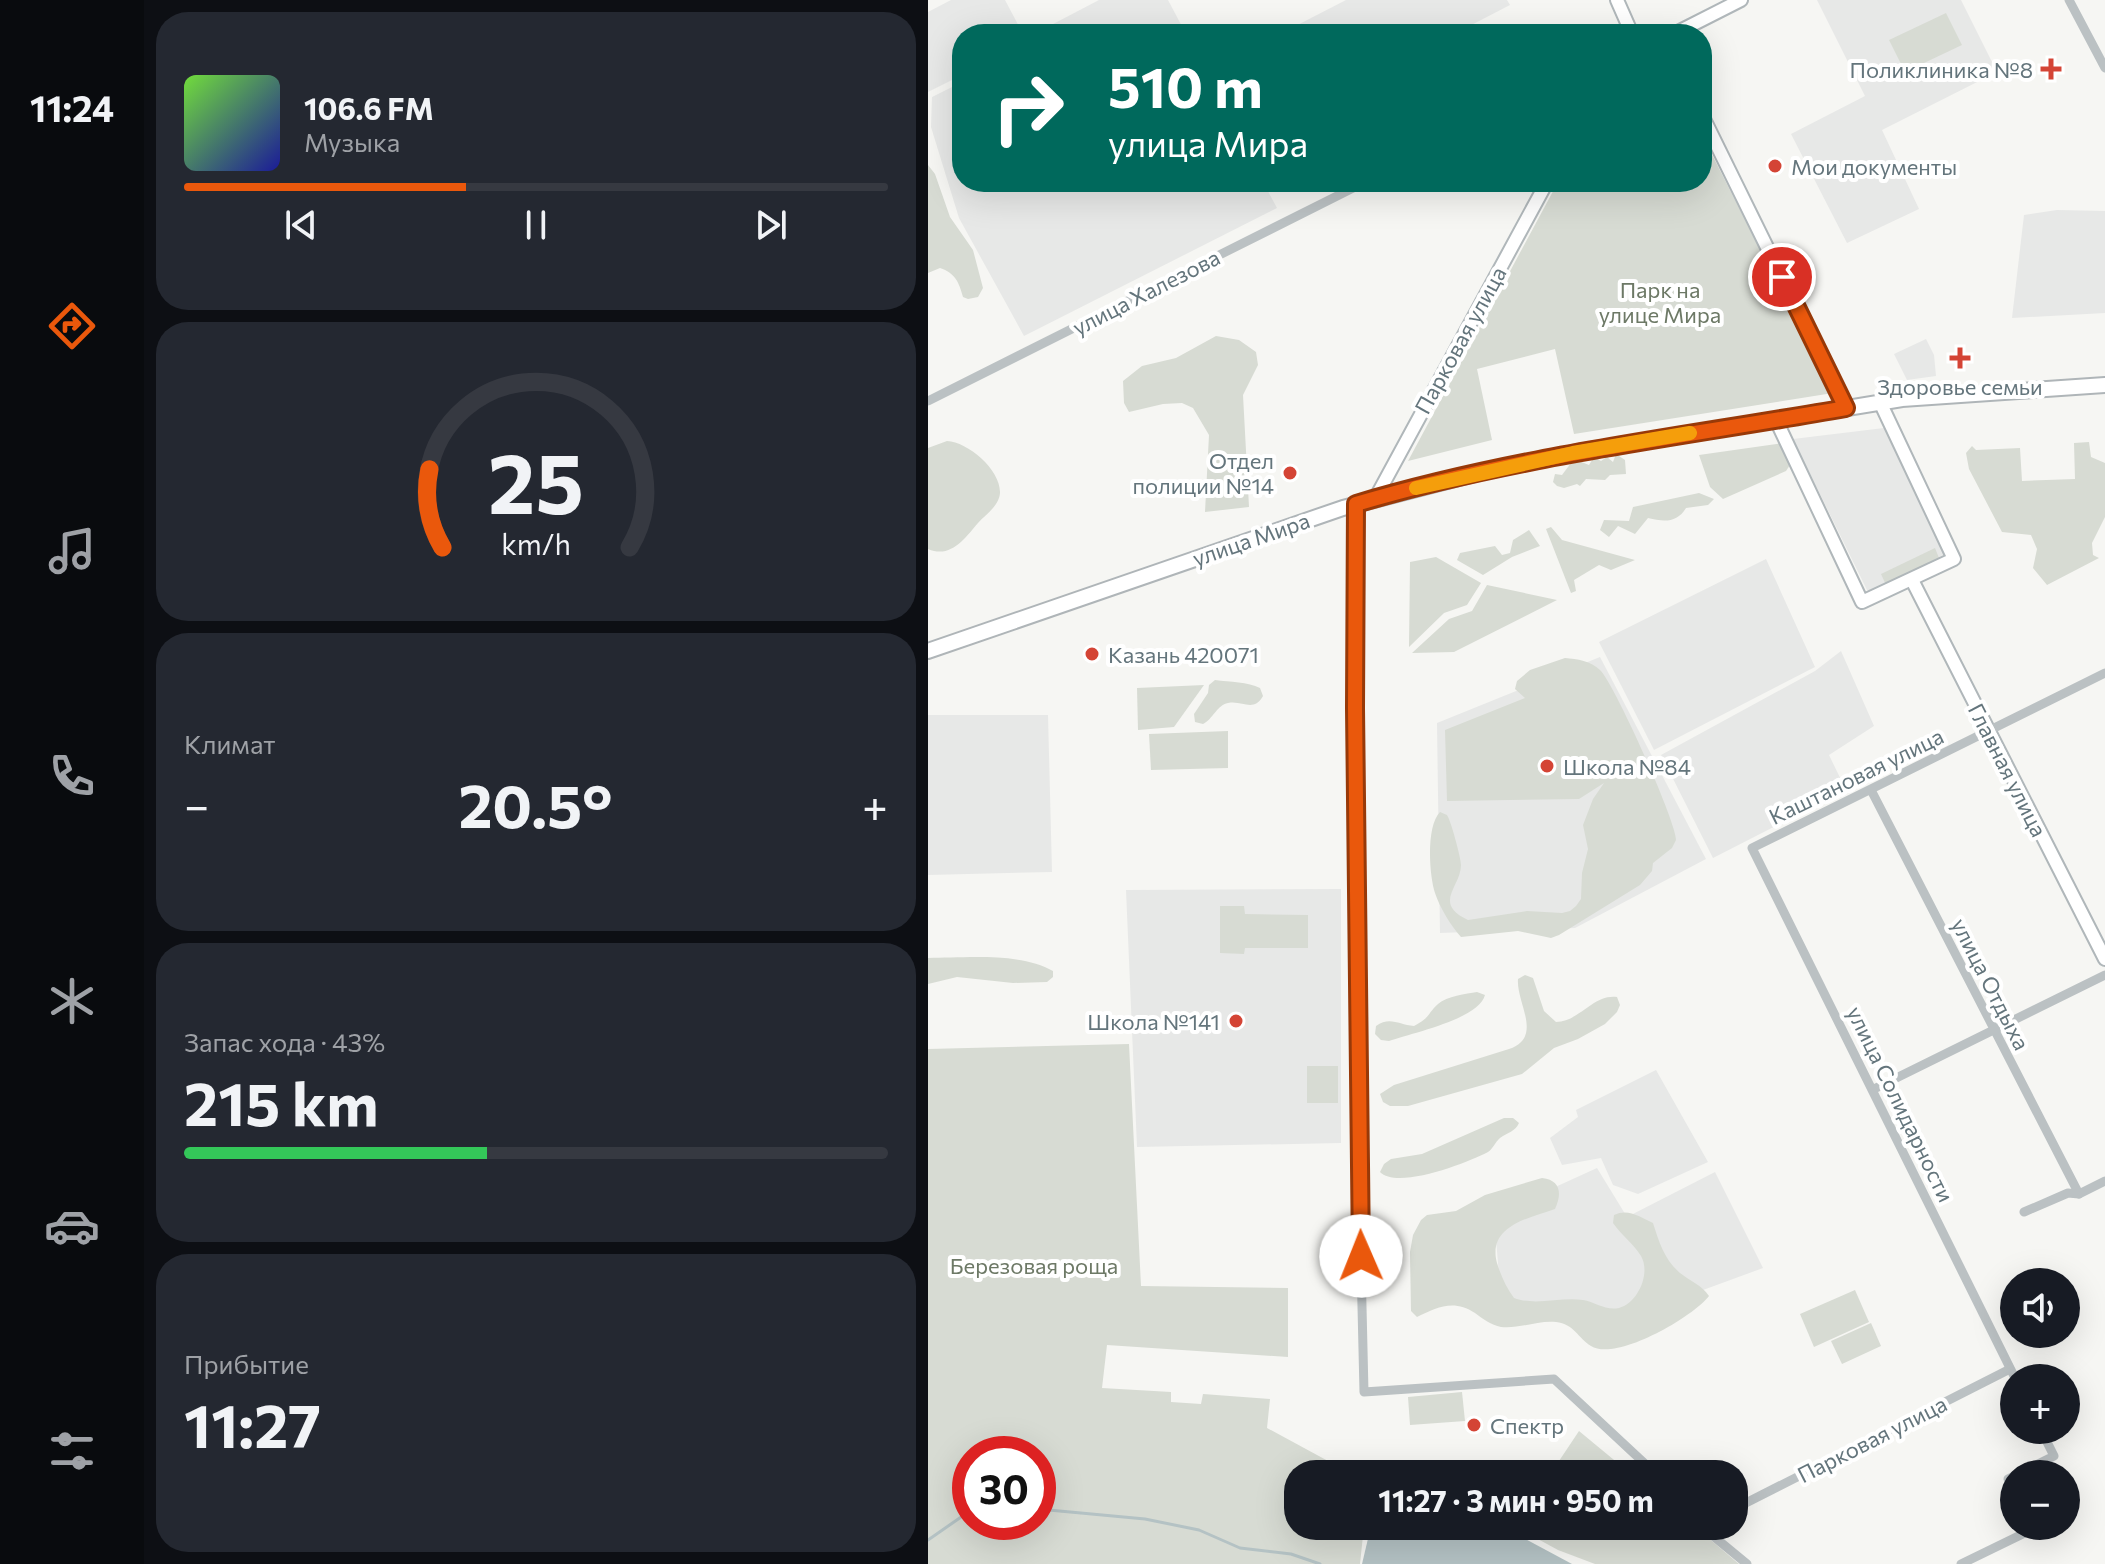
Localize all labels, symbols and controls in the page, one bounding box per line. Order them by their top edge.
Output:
text: 510 m [1108,51,1263,120]
icon: right [976,56,1080,160]
place label: Поликлиника №8 [1850,56,2033,83]
marker: Поликлиника №8 [2040,58,2062,80]
text: 11:24 [30,85,114,129]
text: 106.6 FM [304,89,434,126]
text: улица Мира [1108,120,1308,164]
text: Музыка [304,126,400,157]
place label: Мои документы [1791,153,1957,180]
marker: Мои документы [1766,157,1784,175]
icon: previous [279,203,323,247]
icon: pause [514,203,558,247]
icon: next [749,203,793,247]
street label: улица Халезова [1068,243,1224,341]
pin [1748,243,1816,311]
icon: arrive [1760,255,1804,299]
street label: Парковая улица [1408,262,1512,418]
park label: Парк на улице Мира [1599,276,1721,328]
icon: directions [44,298,100,354]
marker: Здоровье семьи [1949,347,1971,369]
place label: Здоровье семьи [1877,373,2043,400]
text: 25 [488,428,584,530]
place label: Отдел полиции №14 [1133,447,1274,499]
marker: Отдел полиции №14 [1281,464,1299,482]
street label: улица Мира [1189,506,1313,572]
icon: music [44,523,100,579]
text: km/h [501,526,571,561]
place label: Казань 420071 [1108,641,1259,668]
marker: Казань 420071 [1083,645,1101,663]
street label: Главная улица [1963,699,2053,841]
street label: Каштановая улица [1764,722,1948,830]
text: Климат [184,728,276,759]
icon: phone [44,748,100,804]
place label: Школа №84 [1563,753,1691,780]
marker: Школа №84 [1538,757,1556,775]
text: 20.5° [459,767,613,840]
text: − [184,777,209,831]
text: + [862,777,888,831]
street label: улица Отдыха [1946,914,2036,1054]
icon: climate [44,973,100,1029]
street label: улица Солидарности [1842,1002,1960,1206]
place label: Школа №141 [1087,1008,1220,1035]
marker: Школа №141 [1227,1012,1245,1030]
text: Запас хода · 43% [184,1026,385,1057]
text: 215 km [184,1065,379,1138]
icon: car [44,1198,100,1254]
position arrow [1319,1214,1403,1298]
park label: Березовая роща [950,1252,1118,1279]
map controls [2000,1268,2080,1540]
button: sound [2000,1268,2080,1348]
text: Прибытие [184,1348,309,1379]
button: + [2000,1364,2080,1444]
text: 11:27 [184,1387,321,1460]
street label: Парковая улица [1793,1390,1951,1488]
place label: Спектр [1490,1412,1564,1439]
marker: Спектр [1465,1416,1483,1434]
icon: filters [44,1423,100,1479]
speed limit sign: 30 [952,1436,1056,1540]
button: − [2000,1460,2080,1540]
text: 11:27 · 3 мин · 950 m [1378,1481,1654,1518]

